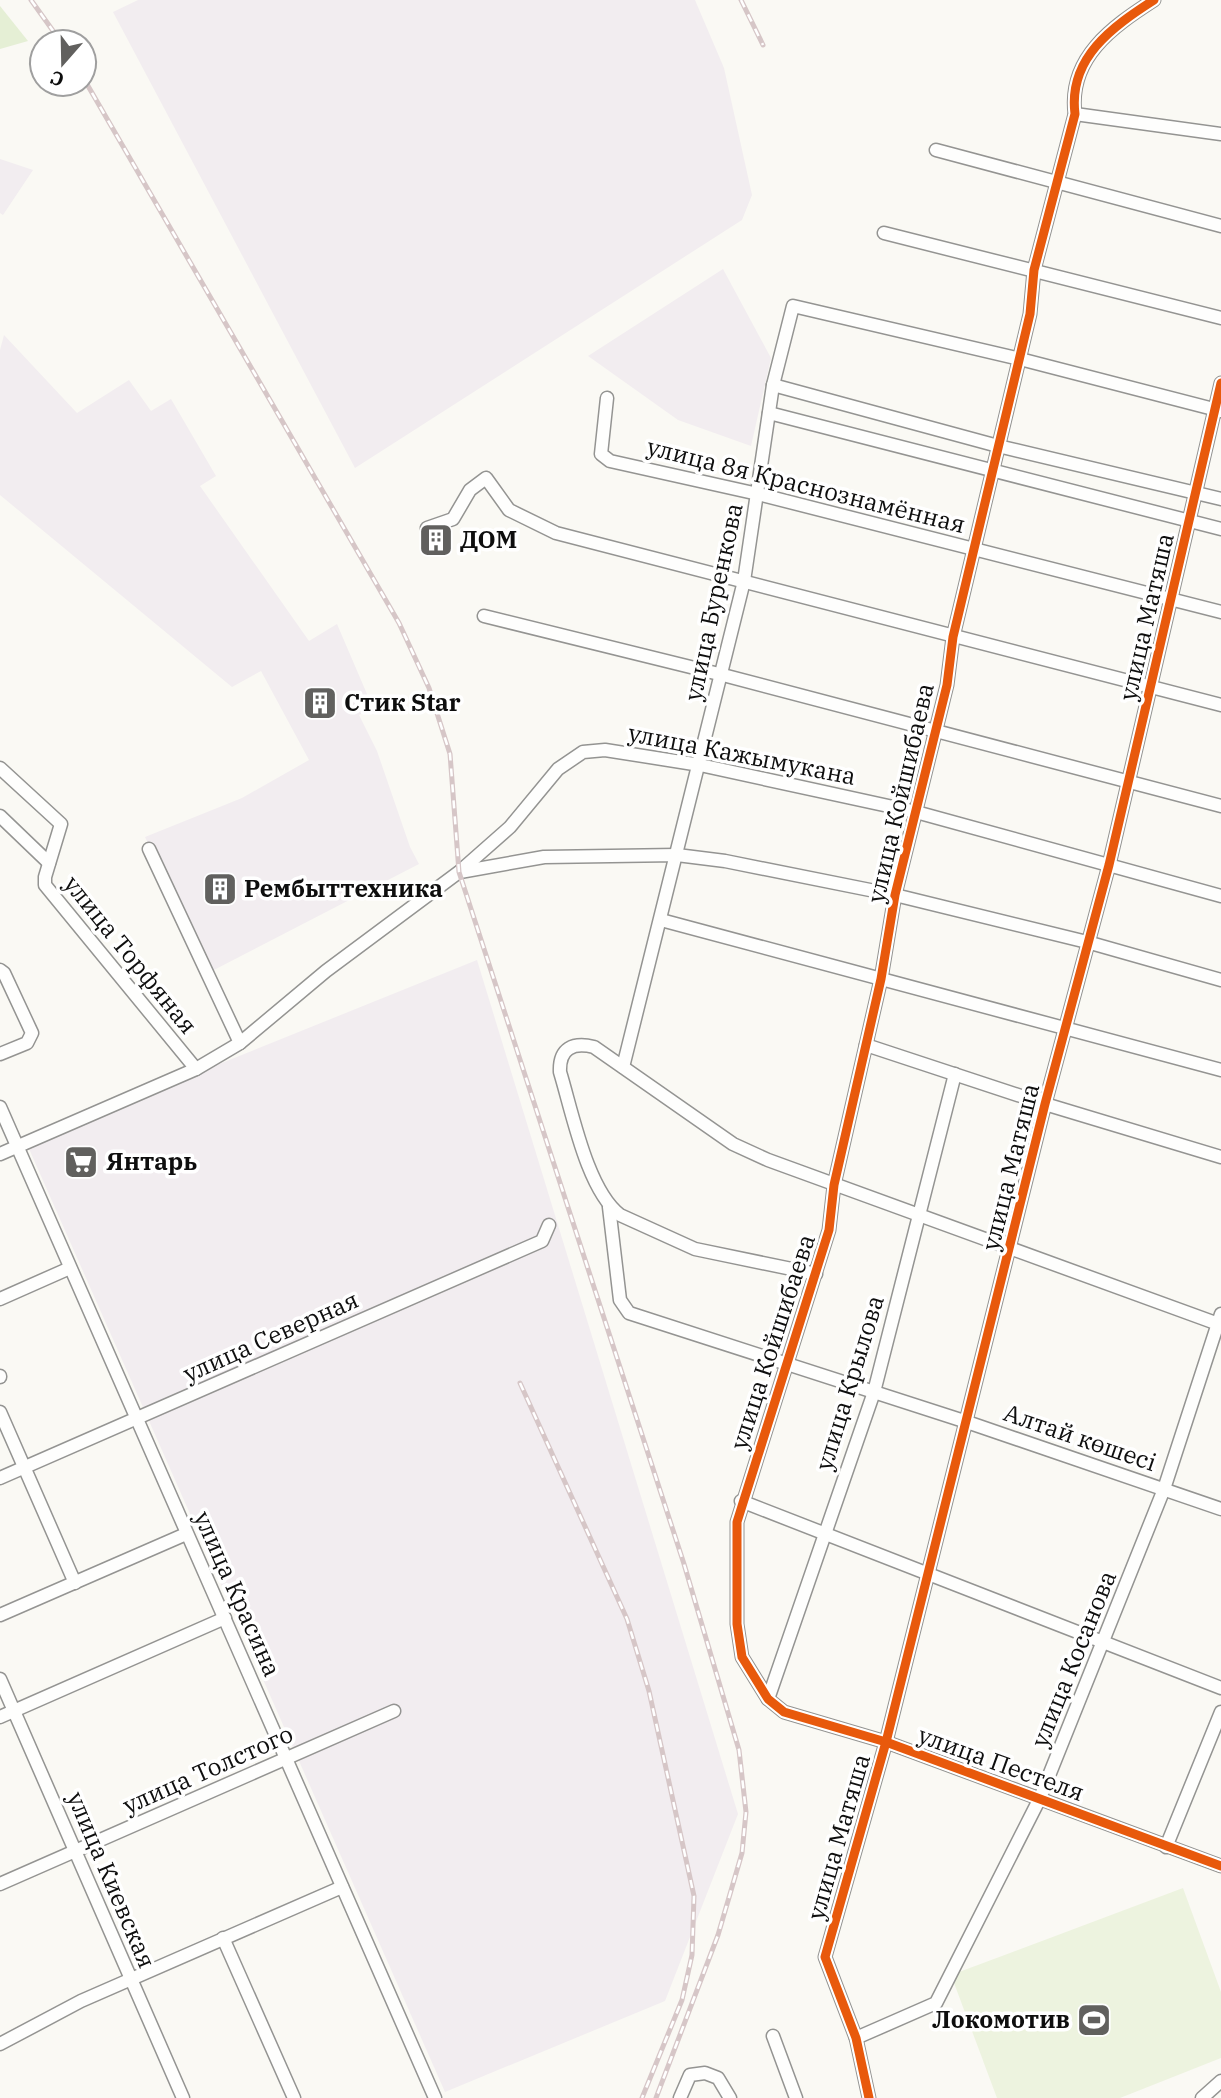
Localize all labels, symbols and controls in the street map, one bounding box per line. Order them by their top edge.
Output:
north arrow [28,28,98,98]
text: С [47,66,67,92]
street label: улица 8я Краснознамённая [644,430,969,540]
street label: улица Буренкова [676,500,750,704]
building icon: ДОМ [417,521,455,559]
place label: ДОМ [460,523,517,555]
street label: улица Матяша [1111,530,1181,704]
street label: улица Койшибаева [859,680,941,906]
building icon: Стик Star [301,684,339,722]
place label: Стик Star [344,686,461,718]
street label: улица Кажымукана [626,716,859,792]
street label: улица Торфяная [57,869,205,1040]
building icon: Рембыттехника [201,870,239,908]
place label: Рембыттехника [244,872,443,904]
street label: улица Матяша [974,1080,1046,1254]
supermarket icon: Янтарь [62,1143,100,1181]
place label: Янтарь [106,1145,197,1177]
street label: улица Койшибаева [722,1230,822,1453]
street label: улица Северная [178,1283,363,1389]
street label: улица Крылова [807,1291,891,1474]
street label: Алтай көшесі [1000,1396,1161,1478]
street label: улица Красина [187,1506,289,1681]
street label: улица Косанова [1023,1566,1123,1752]
street label: улица Толстого [118,1717,298,1821]
street label: улица Пестеля [914,1718,1089,1808]
street label: улица Матяша [799,1750,877,1923]
street label: улица Киевская [60,1787,163,1973]
sports icon: Локомотив [1075,2001,1113,2039]
place label: Локомотив [932,2003,1070,2035]

